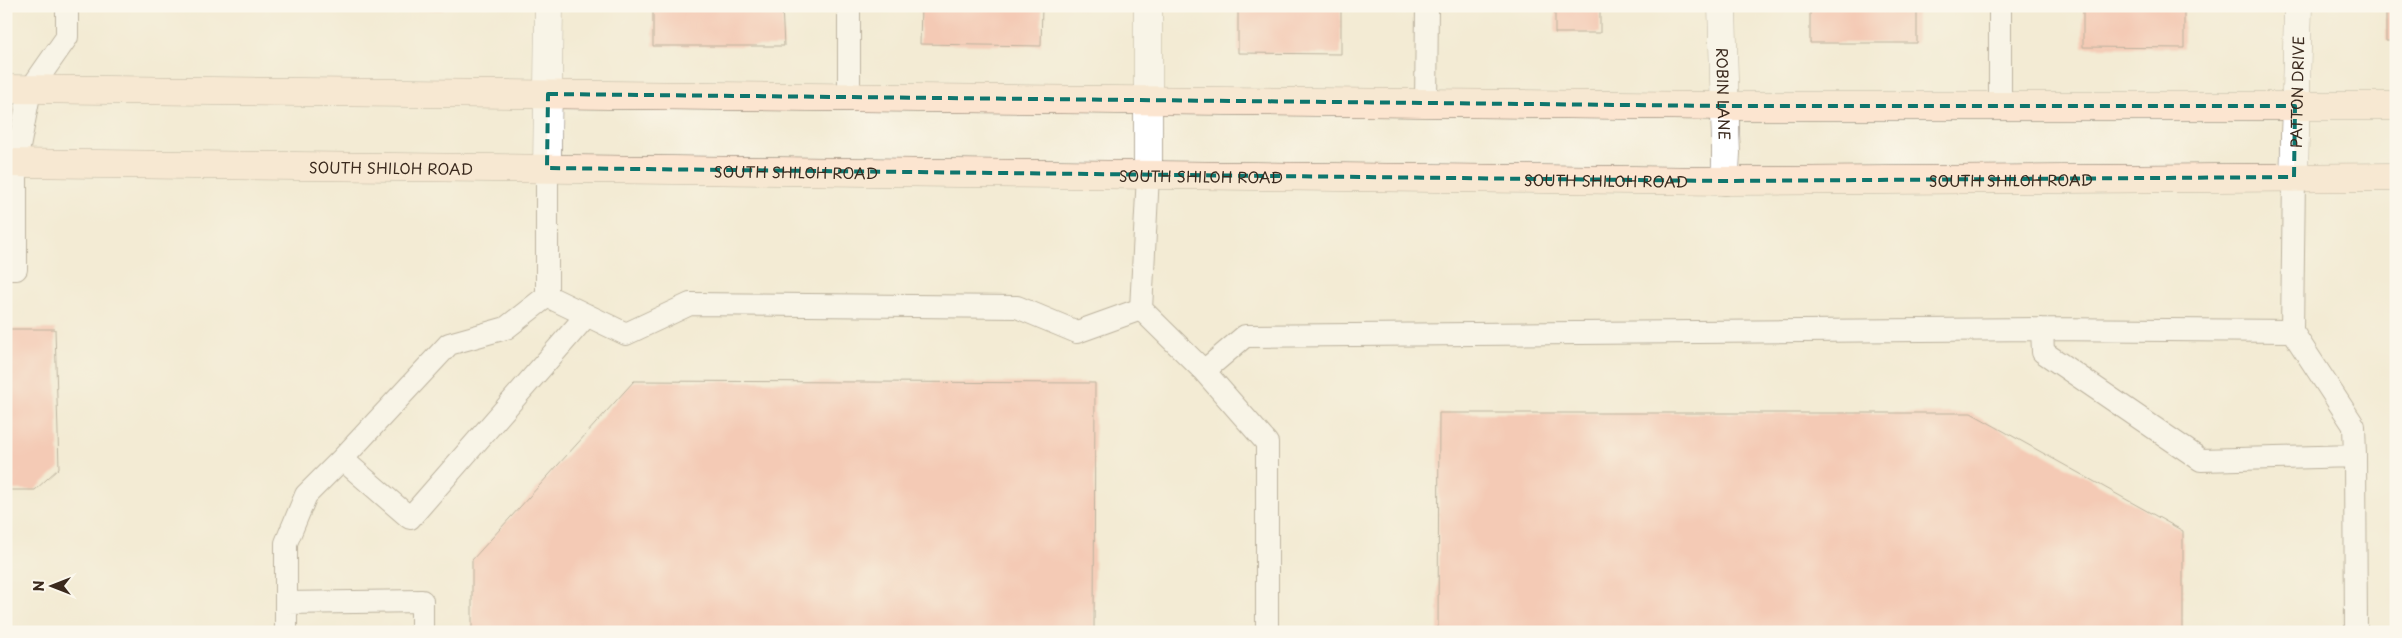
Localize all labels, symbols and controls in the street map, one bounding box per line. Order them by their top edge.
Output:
street label: PATTON DRIVE [2283,36,2309,148]
street label: ROBIN LANE [1712,47,1737,141]
street label: SOUTH SHILOH ROAD [309,155,473,179]
street label: SOUTH SHILOH ROAD [714,159,878,184]
street label: SOUTH SHILOH ROAD [1119,163,1283,188]
street label: SOUTH SHILOH ROAD [1524,167,1688,192]
street label: SOUTH SHILOH ROAD [1929,167,2093,191]
north arrow [28,560,78,610]
text: N [28,580,49,592]

